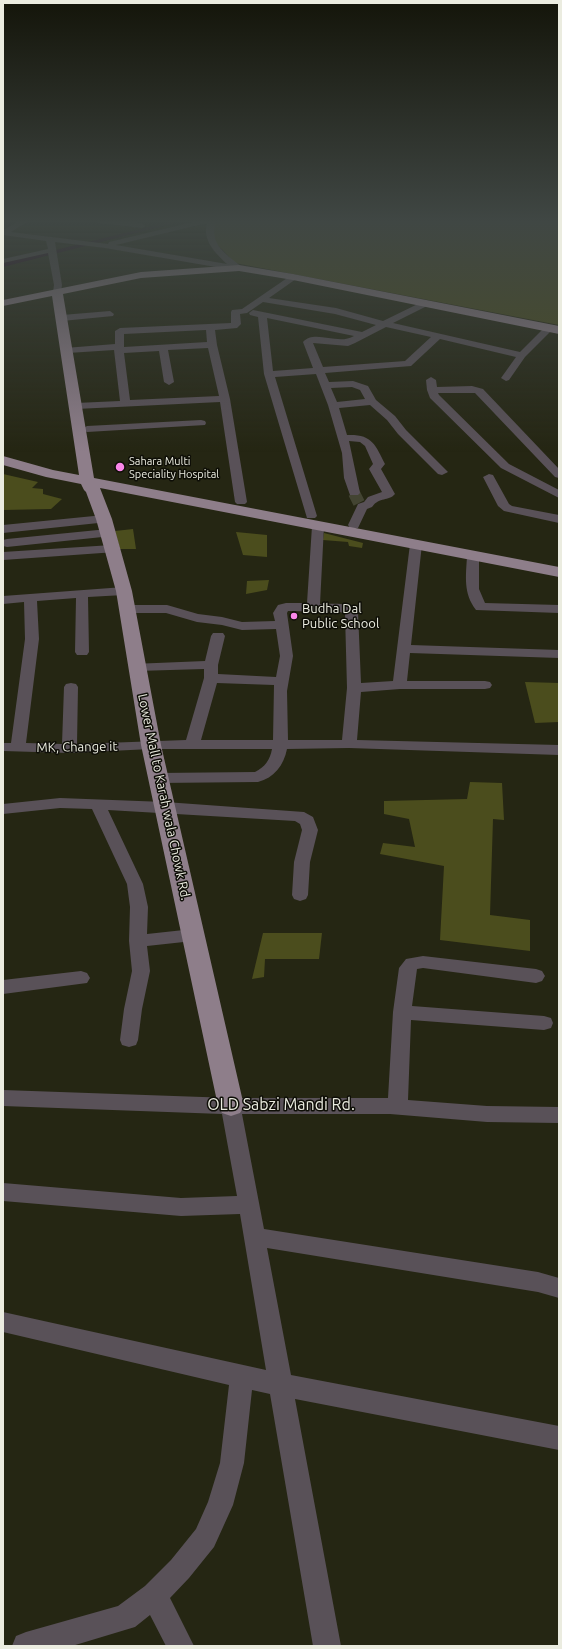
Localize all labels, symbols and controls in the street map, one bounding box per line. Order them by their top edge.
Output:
place label: Sahara Multi Speciality Hospital [129,454,219,480]
marker: Sahara Multi Speciality Hospital [114,461,126,473]
place label: Budha Dal Public School [302,601,379,632]
marker: Budha Dal Public School [289,611,299,621]
street label: Lower Mall to Karah wala Chowk Rd. [134,692,194,902]
street label: MK, Change it [36,738,118,756]
street label: OLD Sabzi Mandi Rd. [207,1095,355,1115]

